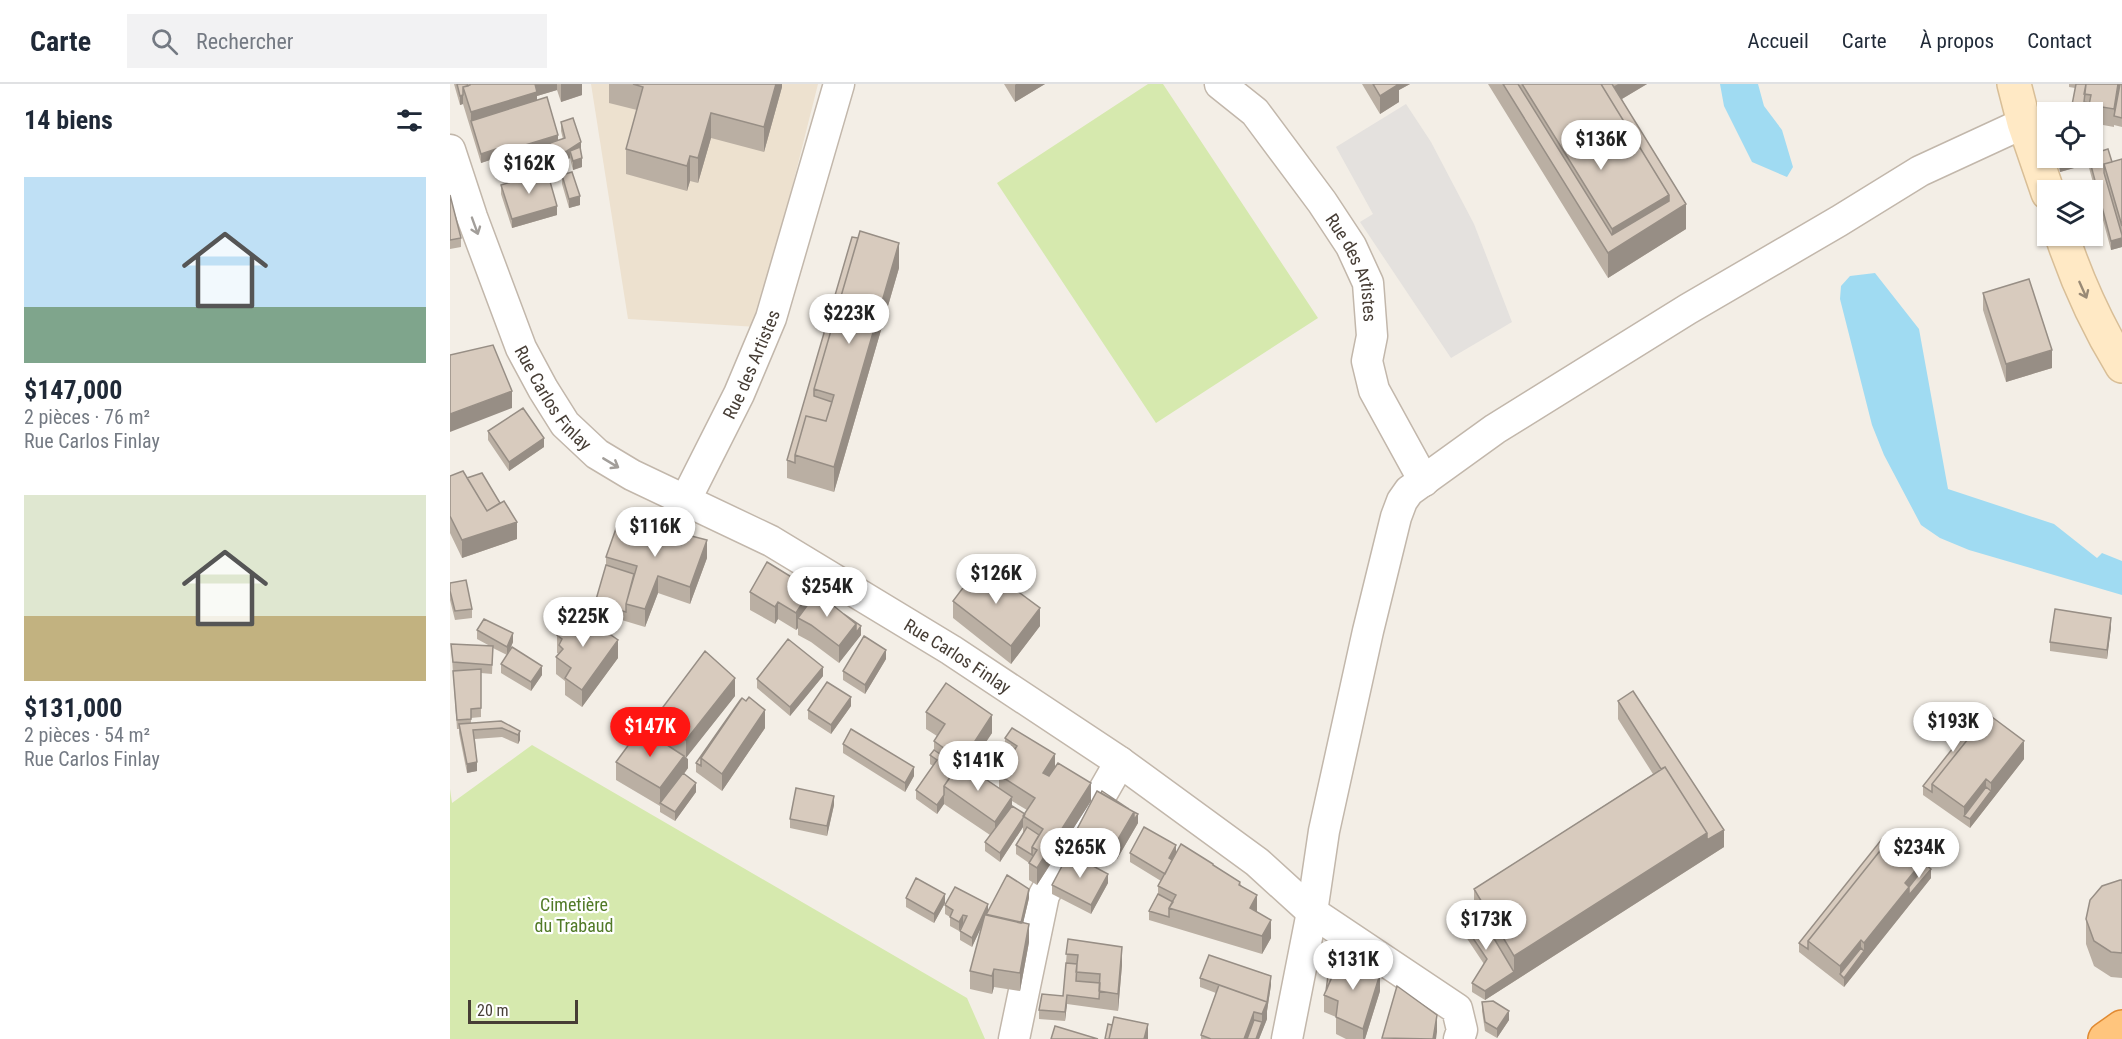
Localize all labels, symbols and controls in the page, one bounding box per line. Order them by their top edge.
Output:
search box [127,14,547,68]
text: Carte [30,25,91,58]
icon: search [148,25,181,58]
text: Rechercher [196,29,293,54]
text: Accueil [1748,29,1809,53]
text: Carte [1842,29,1887,53]
text: À propos [1920,29,1994,53]
text: Contact [2027,29,2092,53]
map controls [2037,102,2103,246]
button: locate [2037,102,2103,168]
icon: filters [393,104,426,137]
text: 14 biens [24,105,113,135]
pin: $136K [1559,120,1643,171]
text: $136K [1575,127,1627,151]
pin: $162K [487,144,571,195]
text: $162K [503,151,555,175]
button: layers [2037,180,2103,246]
street label: Rue des Artistes [1322,209,1381,323]
icon: home [171,216,279,324]
one-way arrow [471,216,482,235]
one-way arrow [2078,280,2090,298]
pin: $223K [807,294,891,345]
text: $223K [823,301,875,325]
street label: Rue des Artistes [718,307,783,422]
street label: Rue Carlos Finlay [511,342,597,455]
text: $147,000 [24,375,122,405]
text: 2 pièces · 76 m² [24,405,150,429]
text: Rue Carlos Finlay [24,429,160,453]
one-way arrow [602,457,619,469]
pin: $116K [613,507,697,558]
text: $116K [629,514,681,538]
icon: home [171,534,279,642]
pin: $126K [954,554,1038,605]
text: $126K [970,561,1022,585]
pin: $254K [785,567,869,618]
text: $254K [801,574,853,598]
pin: $225K [541,597,625,648]
text: $225K [557,604,609,628]
street label: Rue Carlos Finlay [901,614,1016,698]
text: $131,000 [24,693,122,723]
pin: $193K [1911,702,1995,753]
pin: $147K [608,707,692,758]
text: $193K [1927,709,1979,733]
text: $147K [624,714,676,738]
text: 2 pièces · 54 m² [24,723,150,747]
pin: $141K [936,741,1020,792]
text: Rue Carlos Finlay [24,747,160,771]
text: $141K [952,748,1004,772]
pin: $265K [1038,828,1122,879]
pin: $234K [1877,828,1961,879]
text: $265K [1054,835,1106,859]
text: $234K [1893,835,1945,859]
park label: Cimetière du Trabaud [534,894,614,936]
pin: $173K [1444,900,1528,951]
text: $173K [1460,907,1512,931]
pin: $131K [1311,940,1395,991]
text: $131K [1327,947,1379,971]
scale bar [468,997,578,1024]
text: 20 m [477,1001,509,1020]

